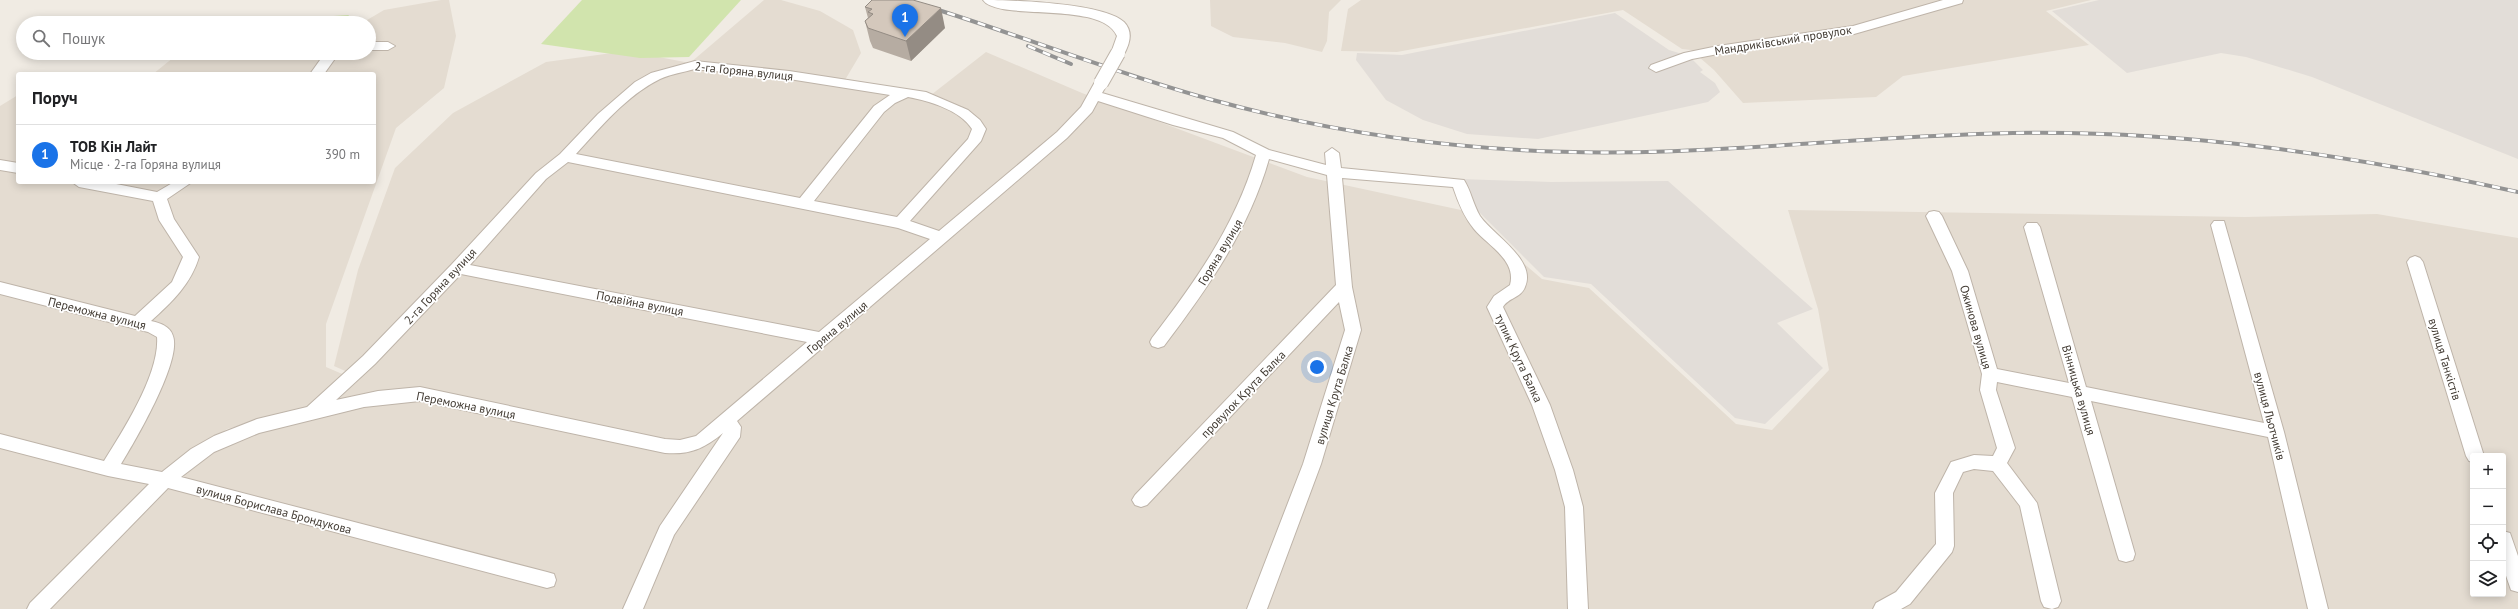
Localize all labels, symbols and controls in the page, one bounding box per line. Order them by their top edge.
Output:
pin: 1 [892,4,918,37]
search box [16,16,376,60]
street label: Мандриківський провулок [1713,22,1853,58]
icon: search [30,27,52,49]
text: Пошук [62,29,105,48]
street label: 2-га Горяна вулиця [694,58,794,84]
text: Поруч [32,87,78,109]
text: ТОВ Кін Лайт [70,137,157,156]
text: 1 [41,146,49,163]
text: 390 m [325,146,360,163]
text: Місце · 2-га Горяна вулиця [70,156,221,173]
street label: Горяна вулиця [1194,216,1246,288]
street label: 2-га Горяна вулиця [401,245,479,327]
street label: Ожинова вулиця [1957,283,1995,371]
street label: Подвійна вулиця [595,287,685,319]
street label: Переможна вулиця [46,294,148,332]
street label: Горяна вулиця [804,297,870,357]
street label: тупик Крута Балка [1492,311,1546,405]
street label: вулиця Танкістів [2425,316,2465,402]
street label: Вінницька вулиця [2059,343,2099,437]
street label: вулиця Крута Балка [1312,344,1356,446]
street label: провулок Крута Балка [1197,347,1289,441]
your location [1307,357,1327,377]
street label: вулиця Льотчиків [2251,370,2289,462]
street label: Переможна вулиця [415,388,517,422]
map controls [2470,453,2506,597]
button: + [2470,453,2506,489]
street label: вулиця Борислава Брондукова [195,481,353,537]
button: − [2470,489,2506,525]
button: locate [2470,525,2506,561]
button: layers [2470,561,2506,597]

